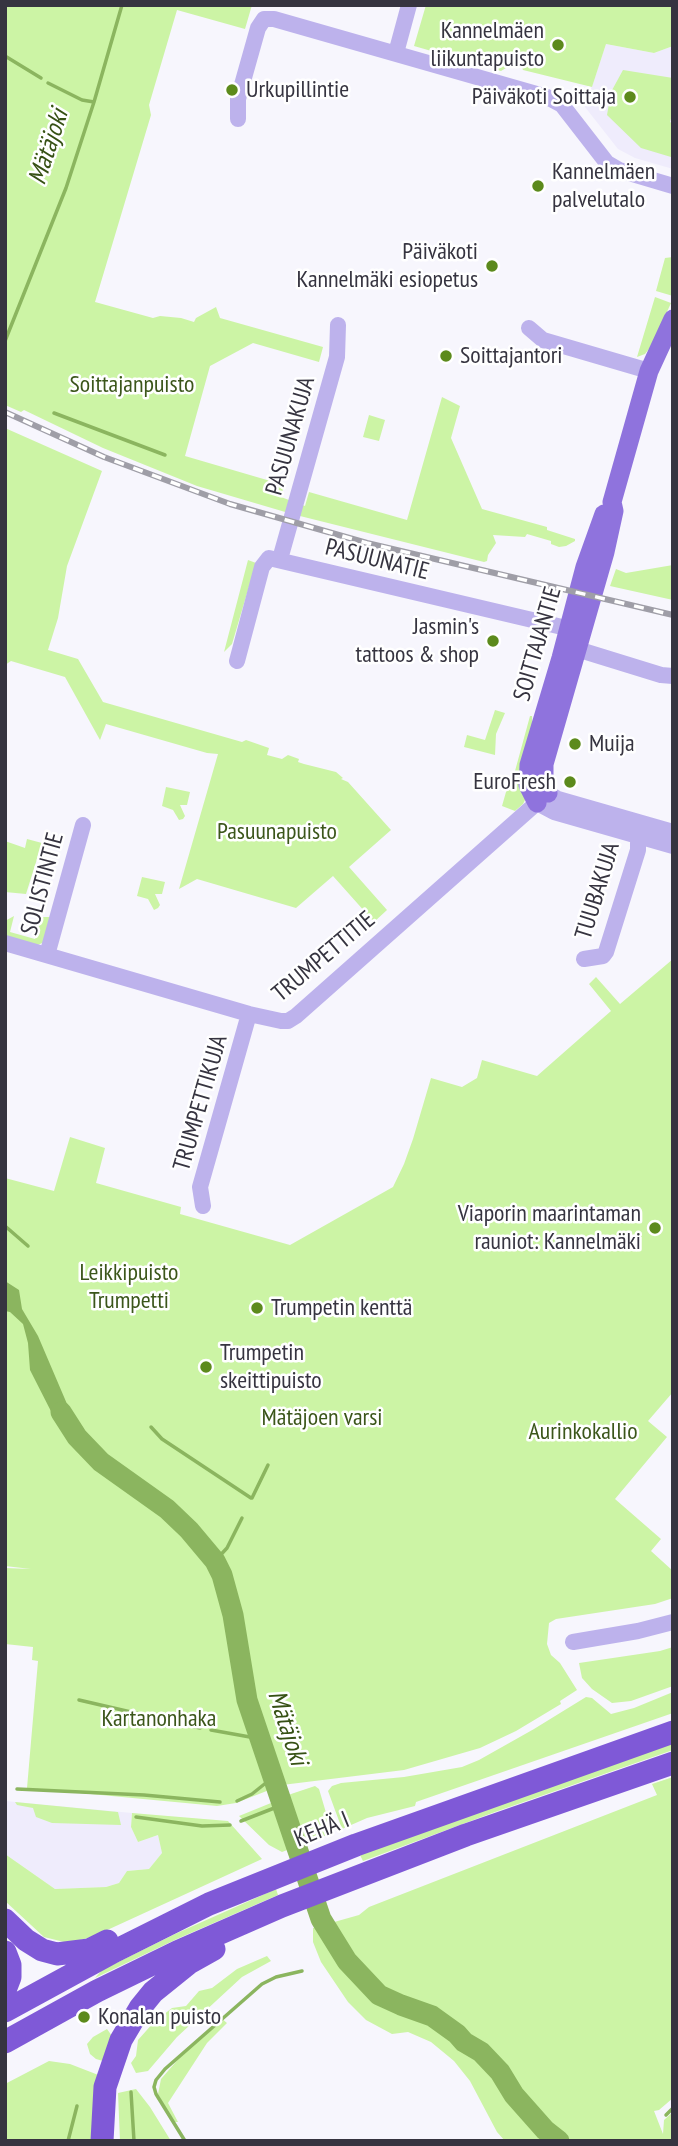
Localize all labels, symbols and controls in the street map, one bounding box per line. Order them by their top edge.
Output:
place label: Kannelmäen liikuntapuisto [431,17,544,73]
marker: Kannelmäen liikuntapuisto [550,37,566,53]
place label: Urkupillintie [246,76,349,104]
marker: Urkupillintie [224,82,240,98]
place label: Päiväkoti Soittaja [472,83,616,111]
marker: Päiväkoti Soittaja [622,89,638,105]
water label: Mätäjoki [22,106,76,188]
place label: Kannelmäen palvelutalo [552,158,655,214]
marker: Kannelmäen palvelutalo [530,178,546,194]
place label: Päiväkoti Kannelmäki esiopetus [297,238,478,294]
marker: Päiväkoti Kannelmäki esiopetus [484,258,500,274]
place label: Soittajantori [460,342,563,370]
marker: Soittajantori [438,348,454,364]
park label: Soittajanpuisto [70,371,194,399]
street label: PASUUNAKUJA [260,373,322,499]
street label: PASUUNATIE [322,533,432,587]
street label: SOITTAJANTIE [508,583,568,705]
place label: Jasmin's tattoos & shop [356,613,479,669]
marker: Jasmin's tattoos & shop [485,633,501,649]
place label: Muija [589,730,635,758]
marker: Muija [567,736,583,752]
place label: EuroFresh [473,768,556,796]
marker: EuroFresh [562,774,578,790]
park label: Pasuunapuisto [217,818,337,846]
street label: SOLISTINTIE [15,830,71,938]
street label: TUUBAKUJA [570,839,626,943]
street label: TRUMPETTITIE [267,906,381,1008]
street label: TRUMPETTIKUJA [168,1032,234,1174]
place label: Viaporin maarintaman rauniot: Kannelmäki [458,1200,641,1256]
marker: Viaporin maarintaman rauniot: Kannelmäki [647,1220,663,1236]
park label: Leikkipuisto Trumpetti [80,1259,178,1315]
place label: Trumpetin kenttä [271,1294,412,1322]
marker: Trumpetin kenttä [249,1300,265,1316]
place label: Trumpetin skeittipuisto [220,1339,322,1395]
marker: Trumpetin skeittipuisto [198,1359,214,1375]
park label: Mätäjoen varsi [262,1404,382,1432]
park label: Aurinkokallio [528,1418,638,1446]
water label: Mätäjoki [260,1687,314,1769]
park label: Kartanonhaka [102,1705,216,1733]
street label: KEHÄ I [290,1806,354,1854]
place label: Konalan puisto [98,2003,221,2031]
marker: Konalan puisto [76,2009,92,2025]

